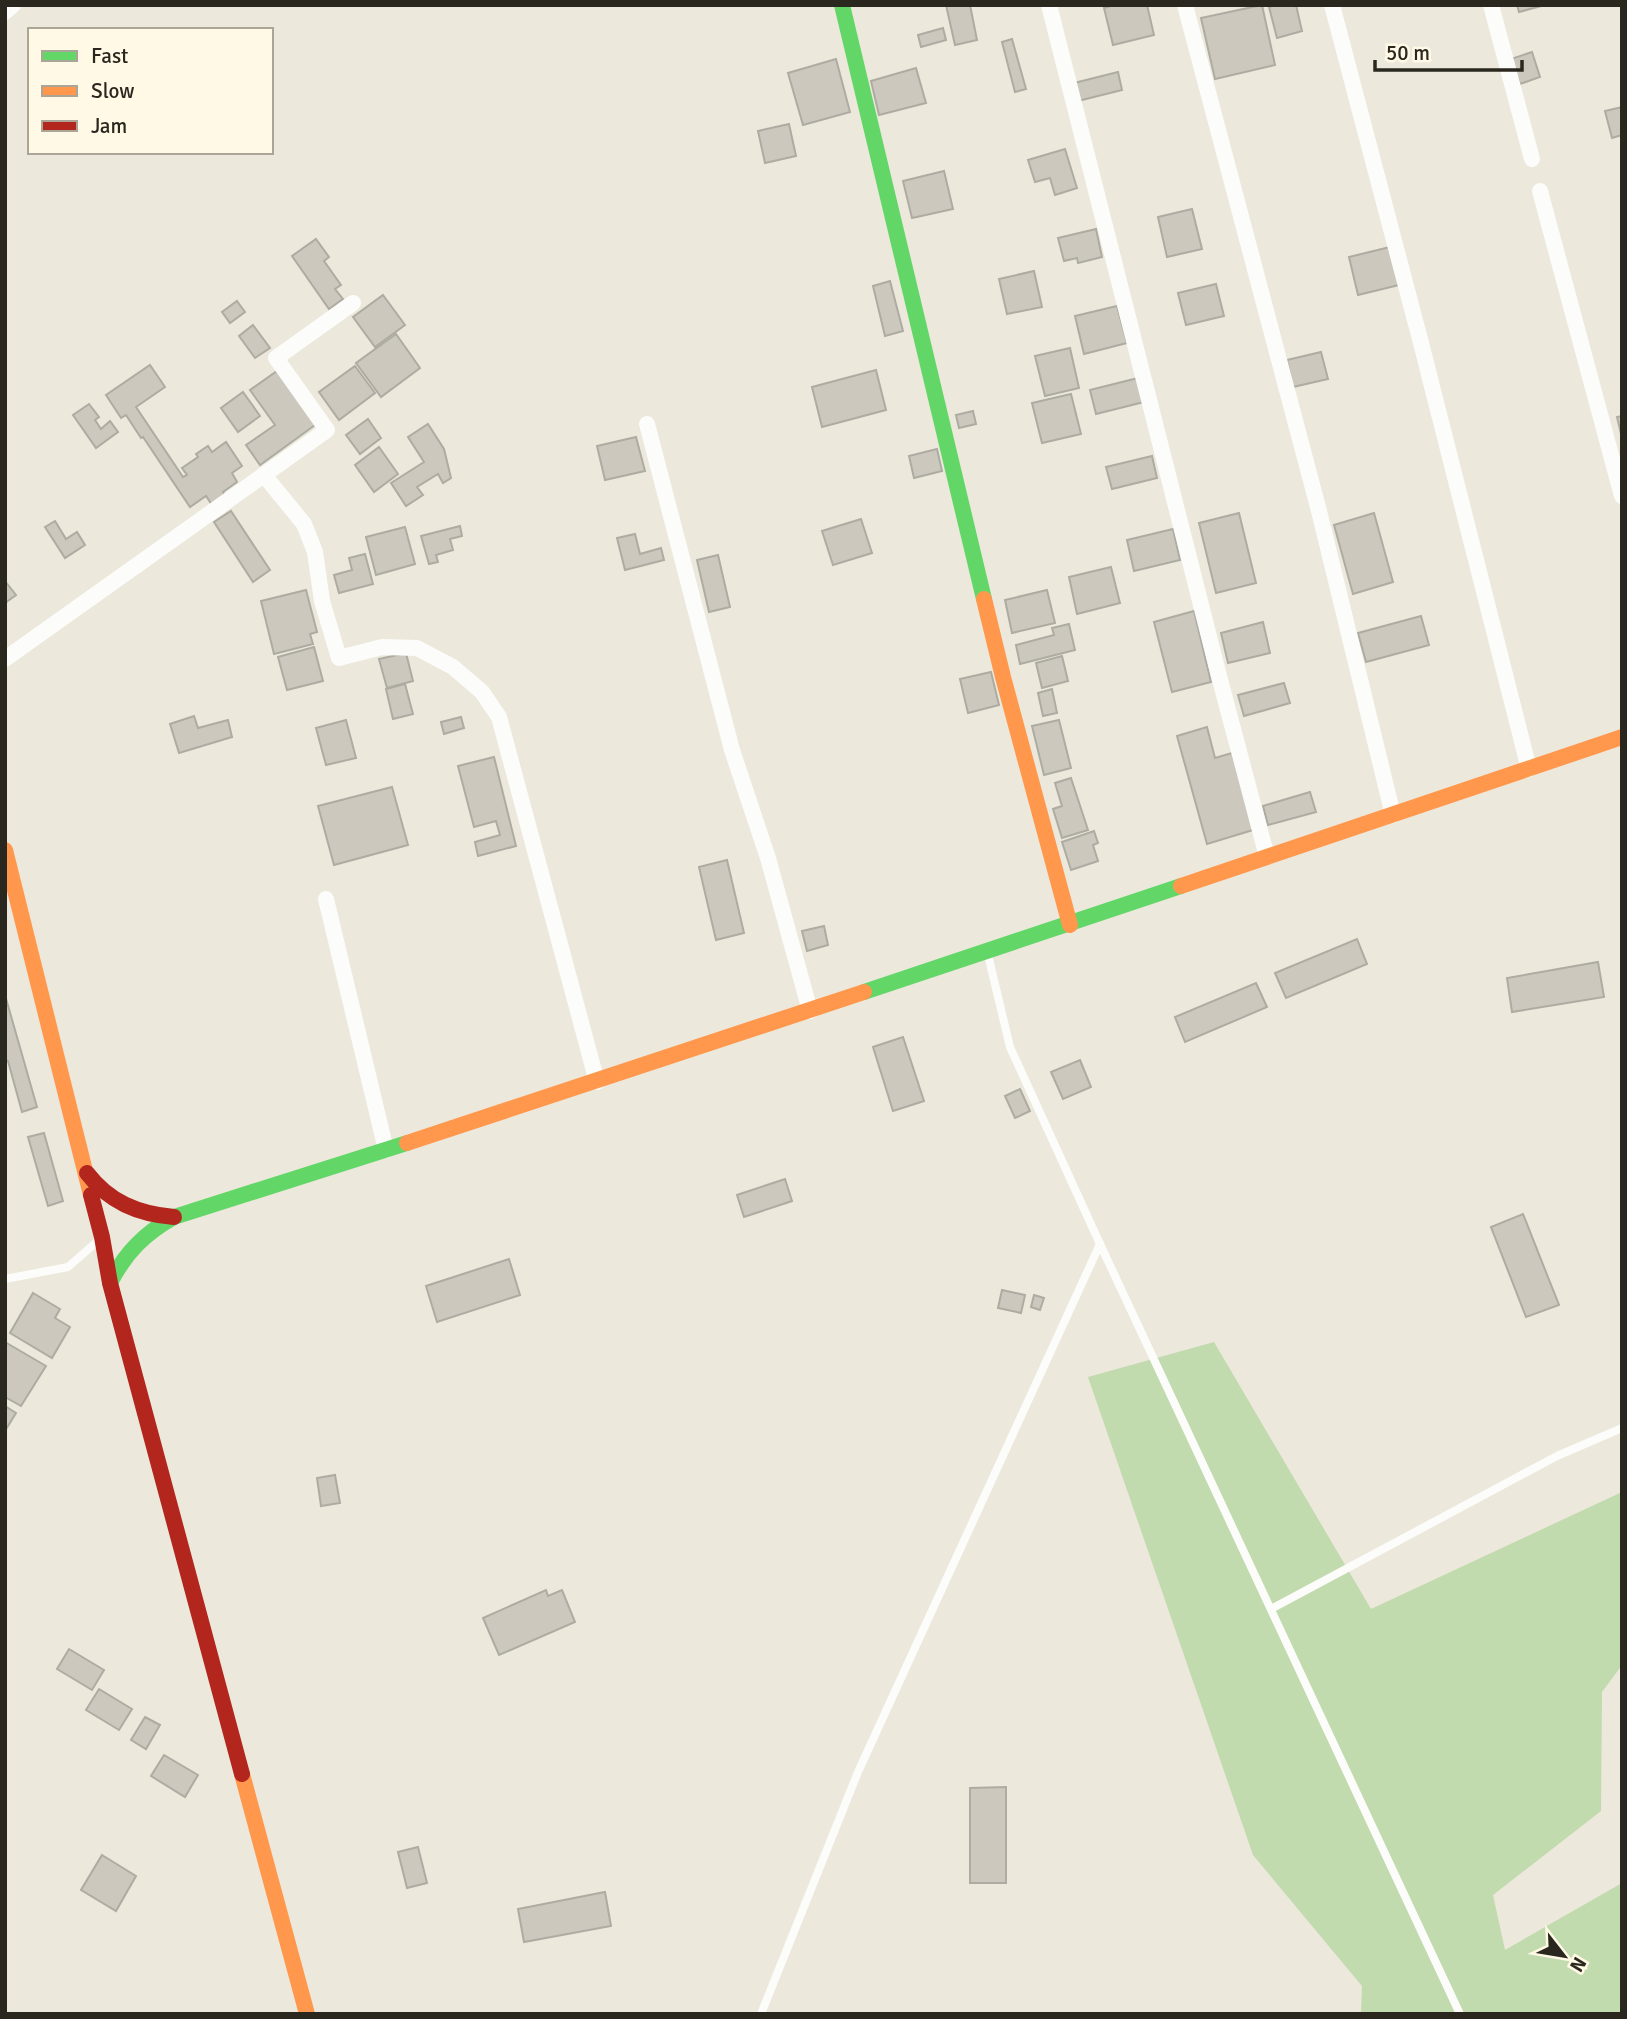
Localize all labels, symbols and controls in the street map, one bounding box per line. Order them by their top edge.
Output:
legend [28,28,273,154]
scale bar [1375,28,1522,72]
text: 50 m [1386,40,1430,66]
text: Fast [91,43,128,69]
text: Slow [91,78,135,104]
text: Jam [91,113,127,139]
north arrow [1529,1921,1599,1991]
text: N [1564,1952,1591,1976]

